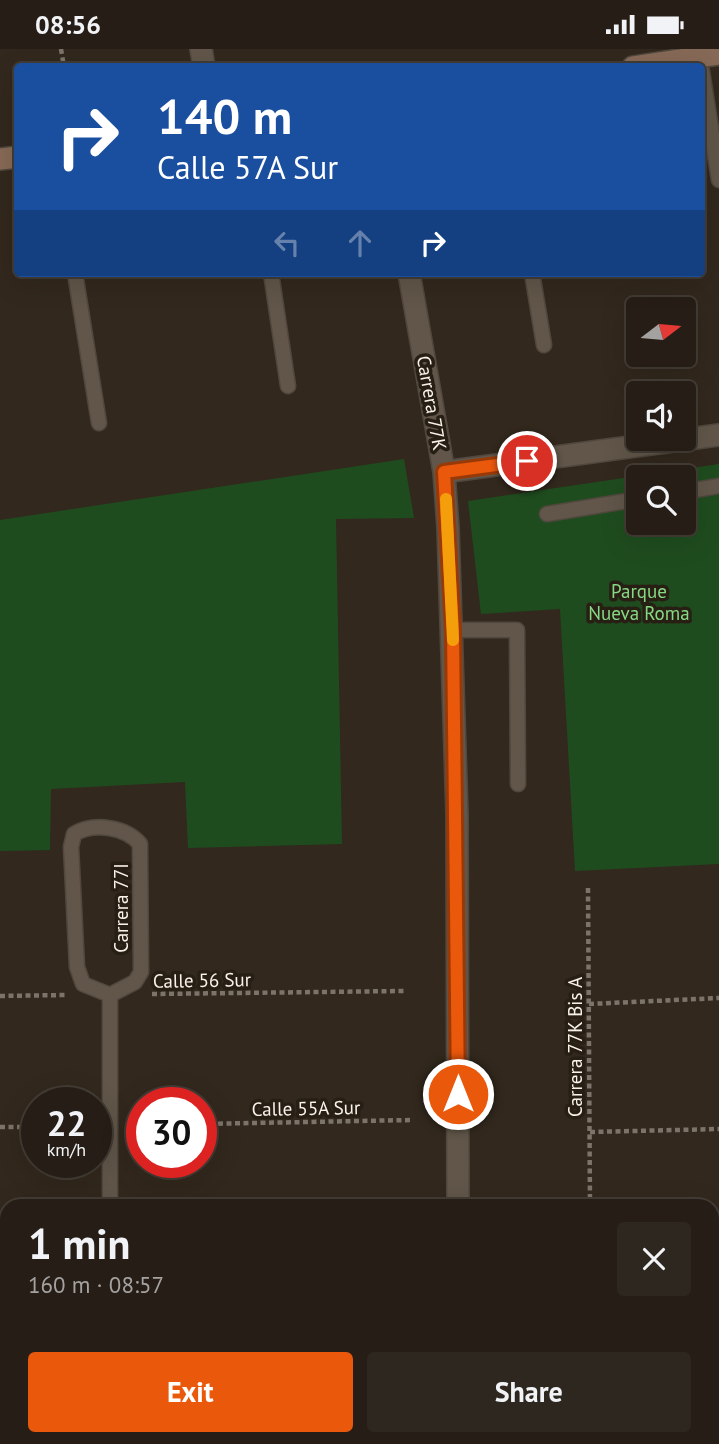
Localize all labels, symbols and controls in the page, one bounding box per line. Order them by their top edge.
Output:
text: 08:56 [35,8,101,41]
text: 140 m [157,84,292,148]
icon: right [42,91,133,182]
text: Calle 57A Sur [157,146,338,188]
icon: left [268,224,306,262]
icon: ahead [341,224,379,262]
icon: right [414,224,452,262]
north arrow [626,297,696,367]
map controls [626,297,696,535]
street label: Carrera 77K [412,354,452,452]
button: sound [626,381,696,451]
pin [497,431,557,491]
icon: arrive [508,442,546,480]
button: search [626,465,696,535]
park label: Parque Nueva Roma [588,579,690,625]
street label: Carrera 77I [109,863,133,953]
street label: Calle 56 Sur [153,967,252,993]
street label: Carrera 77K Bis A [563,977,587,1117]
position arrow [421,1057,495,1131]
speed limit sign: 30 [126,1087,217,1178]
street label: Calle 55A Sur [251,1095,361,1121]
text: 22 [47,1100,86,1146]
text: km/h [47,1138,86,1161]
text: 1 min [28,1216,130,1271]
button: close [617,1222,691,1296]
text: 160 m · 08:57 [28,1270,164,1299]
button: Exit [28,1352,353,1432]
button: Share [367,1352,691,1432]

